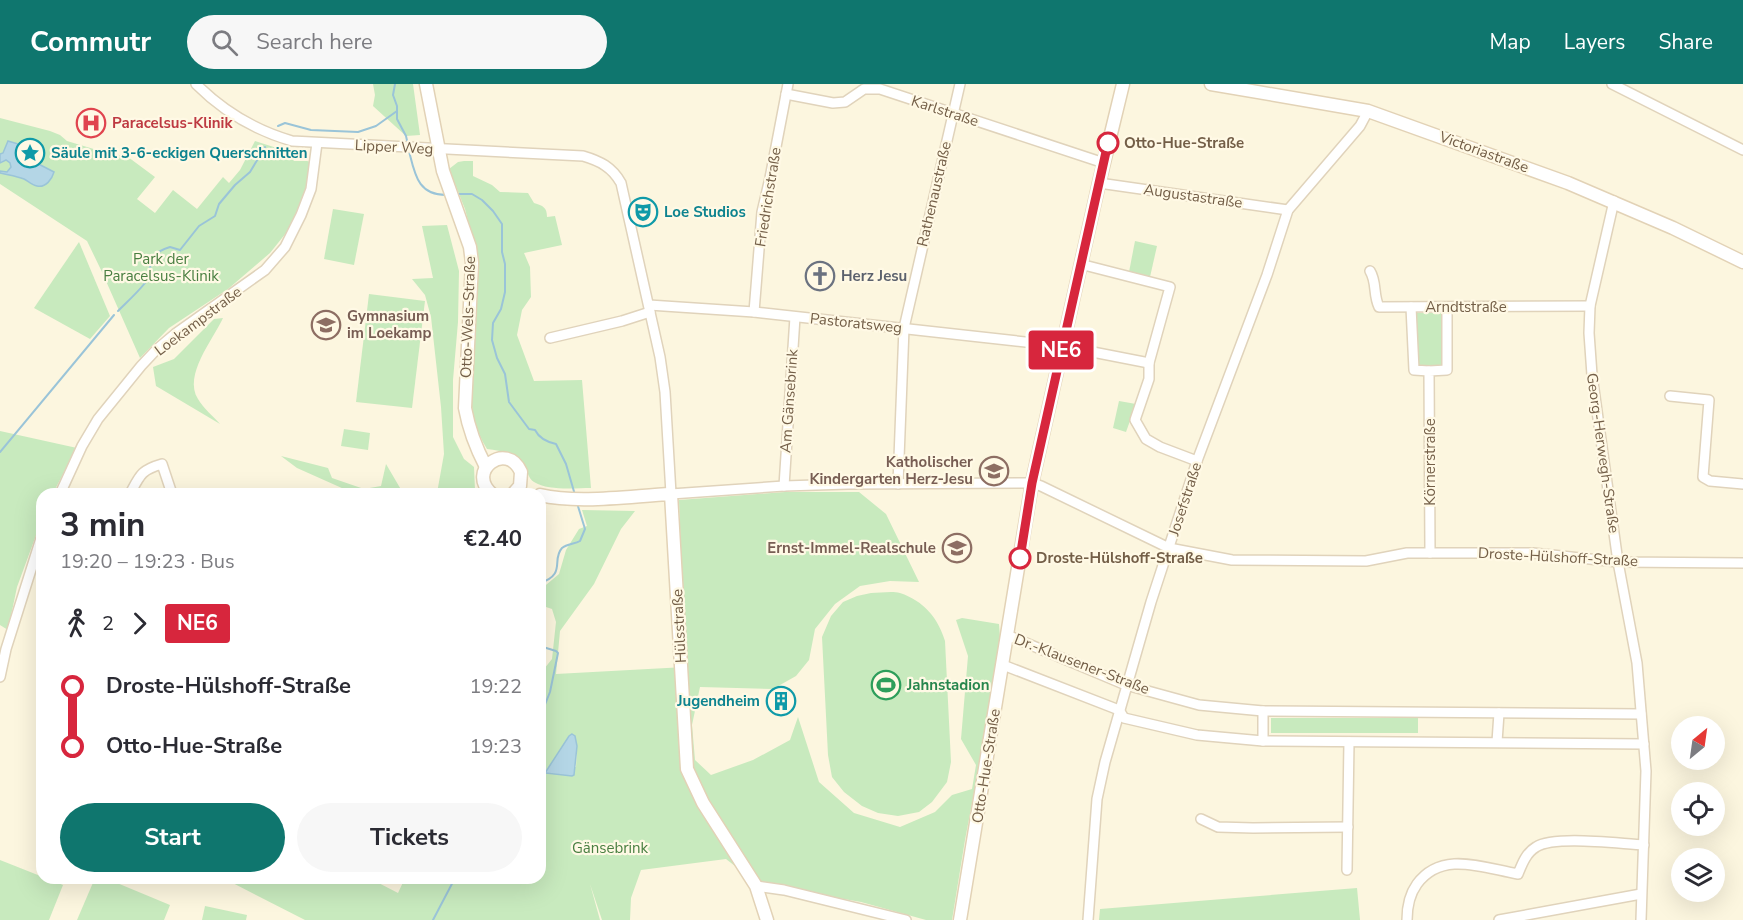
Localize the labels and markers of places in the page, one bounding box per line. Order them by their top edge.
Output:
hospital icon: Paracelsus-Klinik [75,107,107,139]
place label: Paracelsus-Klinik [112,113,233,133]
marker: Otto-Hue-Straße [1097,132,1119,154]
place label: Otto-Hue-Straße [1124,133,1244,153]
place icon: Säule mit 3-6-eckigen Querschnitten [14,137,46,169]
place label: Säule mit 3-6-eckigen Querschnitten [51,143,307,163]
theatre icon: Loe Studios [627,196,659,228]
place label: Loe Studios [664,202,746,222]
church icon: Herz Jesu [804,260,836,292]
place label: Herz Jesu [841,266,907,286]
place label: Gymnasium im Loekamp [347,306,431,343]
school or university icon: Gymnasium im Loekamp [310,309,342,341]
place label: Katholischer Kindergarten Herz-Jesu [809,452,973,489]
school or university icon: Katholischer Kindergarten Herz-Jesu [978,455,1010,487]
school or university icon: Ernst-Immel-Realschule [941,532,973,564]
place label: Ernst-Immel-Realschule [767,538,936,558]
marker: Droste-Hülshoff-Straße [1009,547,1031,569]
place label: Droste-Hülshoff-Straße [1036,548,1203,568]
sports icon: Jahnstadion [870,669,902,701]
place label: Jahnstadion [906,675,990,695]
building icon: Jugendheim [765,685,797,717]
place label: Jugendheim [676,691,760,711]

